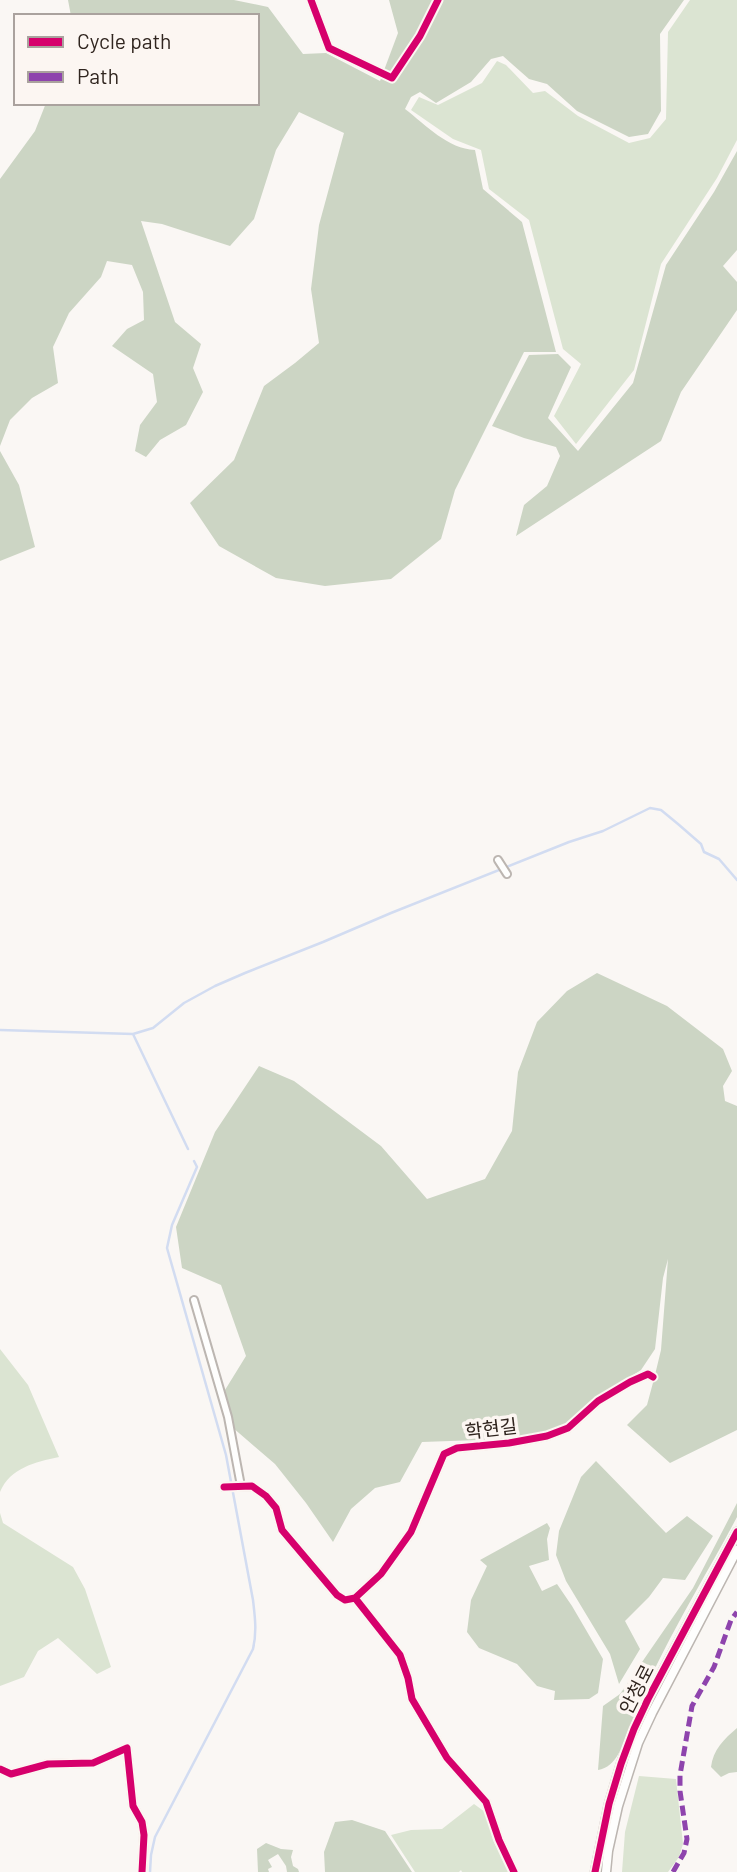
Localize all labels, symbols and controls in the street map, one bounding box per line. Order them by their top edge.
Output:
legend [14,14,259,105]
text: Cycle path [77,28,171,53]
text: Path [77,63,119,88]
street label: 학현길 [464,1413,518,1443]
street label: 안청로 [614,1660,658,1718]

